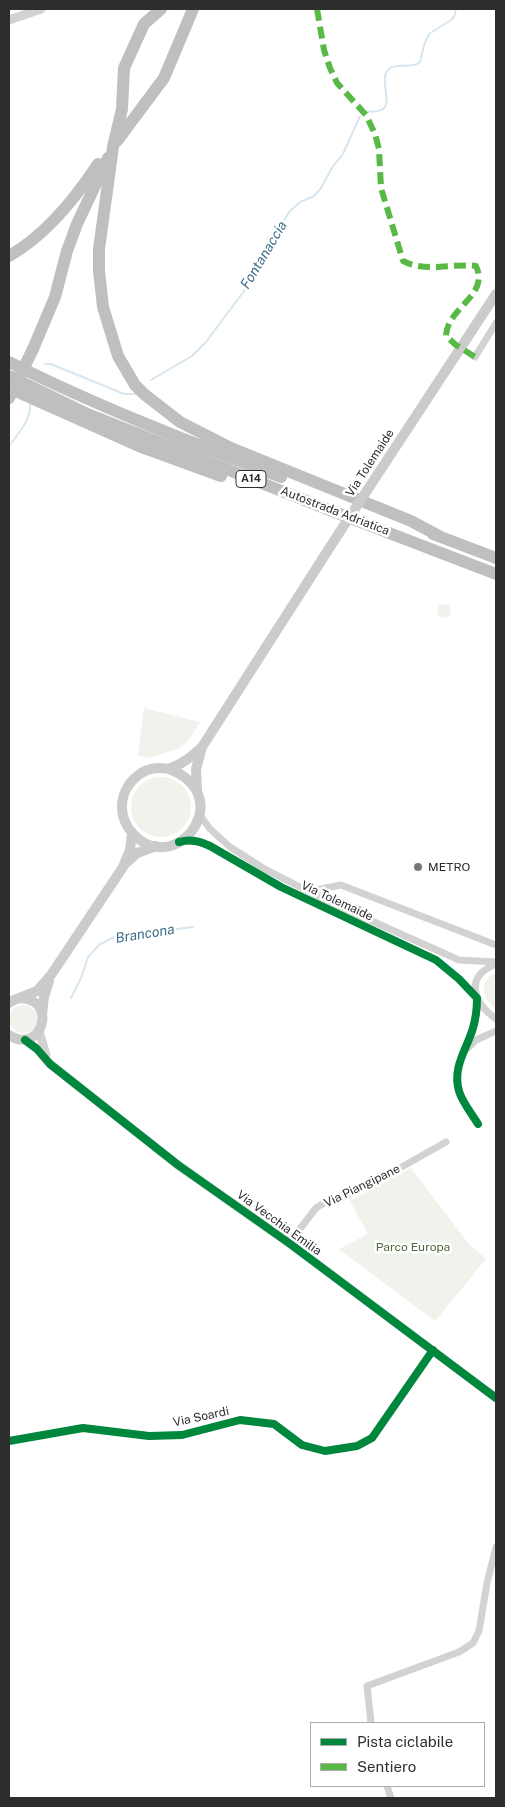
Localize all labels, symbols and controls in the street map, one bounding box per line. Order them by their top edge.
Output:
water label: Fontanaccia [237,218,291,292]
street label: Via Tolemaide [343,426,397,500]
road number: A14 [236,470,266,488]
street label: Autostrada Adriatica [279,484,391,538]
place label: METRO [428,860,470,874]
marker: METRO [412,861,424,873]
street label: Via Tolemaide [299,878,375,924]
water label: Brancona [114,921,176,947]
street label: Via Piangipane [322,1161,402,1211]
street label: Via Vecchia Emilia [234,1187,324,1259]
park label: Parco Europa [376,1240,450,1254]
street label: Via Soardi [172,1404,230,1430]
legend [310,1722,485,1787]
text: Pista ciclabile [357,1733,453,1750]
text: Sentiero [357,1758,416,1775]

